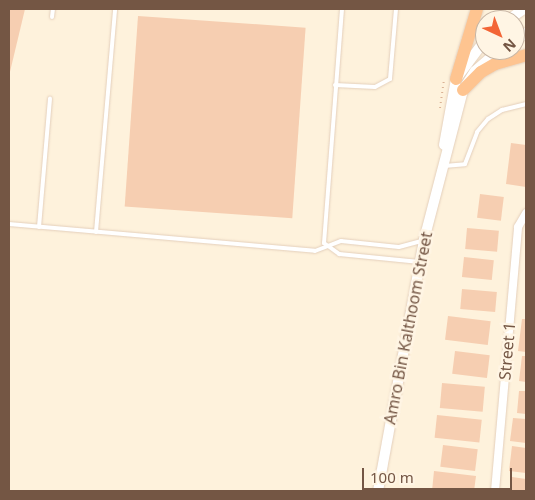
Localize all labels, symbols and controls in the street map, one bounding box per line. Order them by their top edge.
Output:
north arrow [475,10,525,60]
text: N [499,35,521,56]
street label: Amro Bin Kalthoom Street [380,230,436,426]
street label: Street 1 [495,321,519,381]
scale bar [365,458,515,490]
text: 100 m [370,467,414,487]

